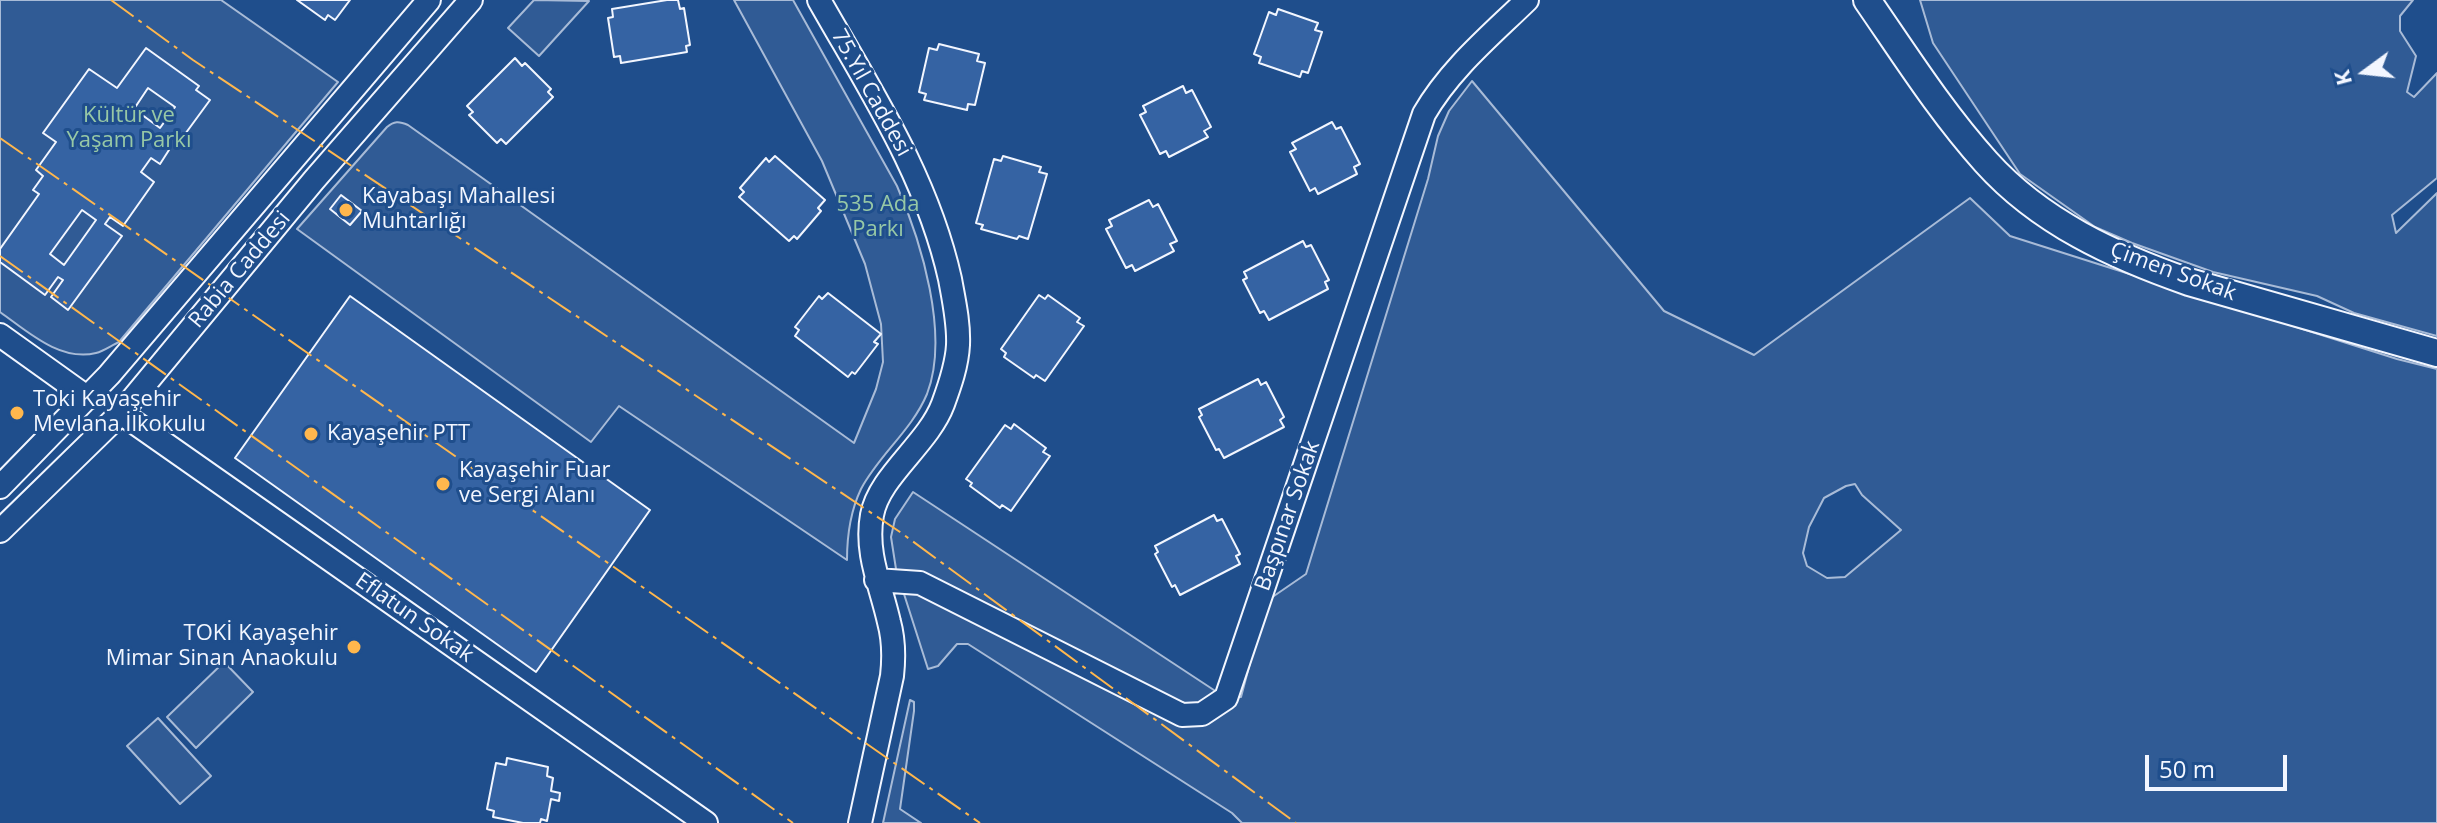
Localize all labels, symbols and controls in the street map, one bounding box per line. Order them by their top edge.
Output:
street label: 75.Yıl Caddesi [825,25,917,161]
north arrow [2325,32,2405,112]
text: K [2325,67,2358,89]
park label: Kültür ve Yaşam Parkı [67,103,191,154]
place label: Kayabaşı Mahallesi Muhtarlığı [362,184,556,236]
park label: 535 Ada Parkı [836,192,920,244]
marker: Kayabaşı Mahallesi Muhtarlığı [337,201,355,219]
street label: Rabia Caddesi [184,206,296,334]
street label: Çimen Sokak [2106,237,2240,307]
place label: Toki Kayaşehir Mevlana İlkokulu [33,387,206,438]
marker: Toki Kayaşehir Mevlana İlkokulu [8,404,26,422]
place label: Kayaşehir PTT [327,421,470,447]
marker: Kayaşehir PTT [302,425,320,443]
street label: Başpınar Sokak [1250,437,1326,595]
place label: Kayaşehir Fuar ve Sergi Alanı [459,458,611,510]
marker: Kayaşehir Fuar ve Sergi Alanı [434,475,452,493]
street label: Eflatun Sokak [350,567,478,669]
place label: TOKİ Kayaşehir Mimar Sinan Anaokulu [106,621,338,672]
marker: TOKİ Kayaşehir Mimar Sinan Anaokulu [345,638,363,656]
scale bar [2149,739,2291,789]
text: 50 m [2159,752,2215,785]

